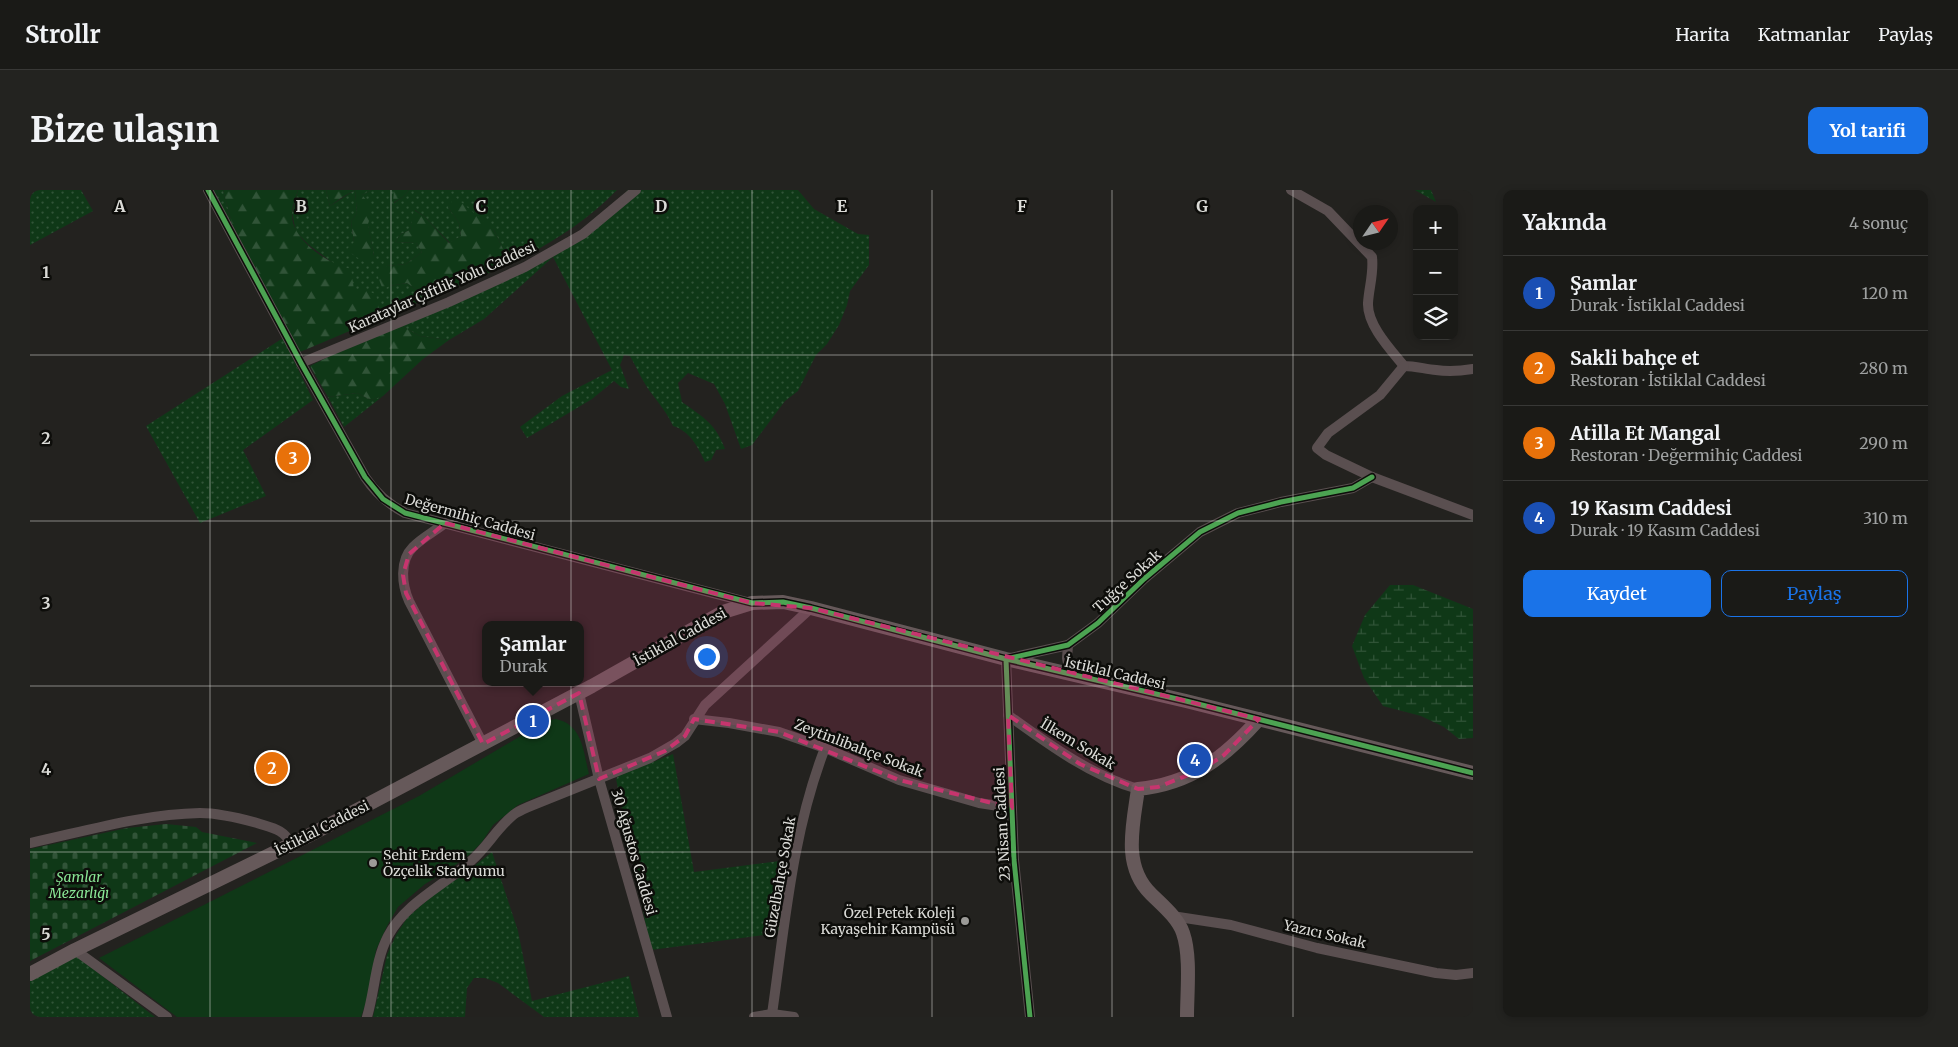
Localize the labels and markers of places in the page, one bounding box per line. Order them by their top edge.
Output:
pin: 3 [277,439,309,477]
pin: 1 [517,702,549,740]
pin: 4 [1179,741,1211,779]
pin: 2 [256,749,288,787]
place label: Şehit Erdem Özçelik Stadyumu [383,846,505,880]
marker: Şehit Erdem Özçelik Stadyumu [367,857,379,869]
place label: Özel Petek Koleji Kayaşehir Kampüsü [820,904,955,938]
marker: Özel Petek Koleji Kayaşehir Kampüsü [959,915,971,927]

